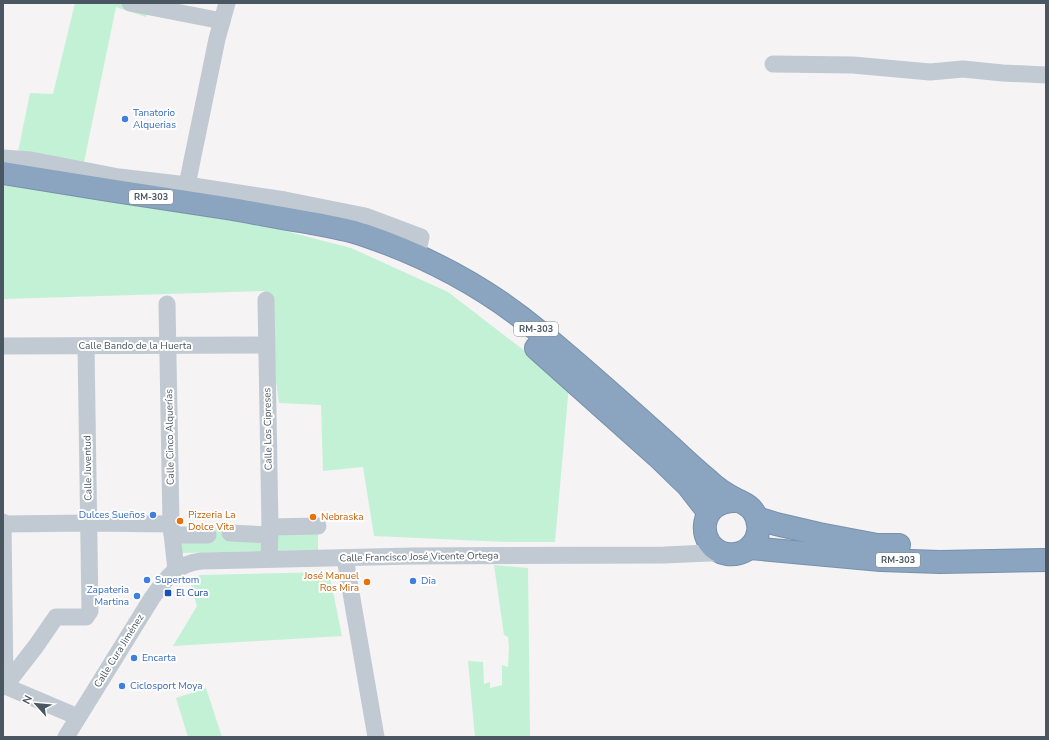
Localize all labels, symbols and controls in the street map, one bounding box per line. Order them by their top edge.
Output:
place label: Tanatorio Alquerias [133,106,176,132]
marker: Tanatorio Alquerias [120,114,130,124]
road number: RM-303 [129,190,173,204]
road number: RM-303 [514,322,558,336]
street label: Calle Bando de la Huerta [78,339,192,353]
street label: Calle Los Cipreses [260,387,276,470]
street label: Calle Cinco Alquerías [162,389,178,485]
street label: Calle Juventud [80,435,96,501]
place label: Dulces Sueños [79,508,145,522]
place label: Pizzeria La Dolce Vita [188,508,236,534]
marker: Dulces Sueños [148,510,158,520]
place label: Nebraska [321,510,363,524]
marker: Nebraska [308,512,318,522]
marker: Pizzeria La Dolce Vita [175,516,185,526]
street label: Calle Francisco José Vicente Ortega [339,549,499,565]
road number: RM-303 [876,553,920,567]
place label: José Manuel Ros Mira [303,569,359,595]
place label: Supertom [155,573,199,587]
place label: Dia [421,574,436,588]
marker: Supertom [142,575,152,585]
marker: Dia [408,576,418,586]
marker: José Manuel Ros Mira [362,577,372,587]
place label: Zapateria Martina [87,583,129,609]
place label: El Cura [176,586,208,600]
marker: El Cura [163,588,173,598]
marker: Zapateria Martina [132,591,142,601]
street label: Calle Cura Jiménez [91,611,147,690]
place label: Encarta [142,651,176,665]
marker: Encarta [129,653,139,663]
place label: Ciclosport Moya [130,679,203,693]
marker: Ciclosport Moya [117,681,127,691]
north arrow [16,684,56,724]
text: N [19,693,36,707]

